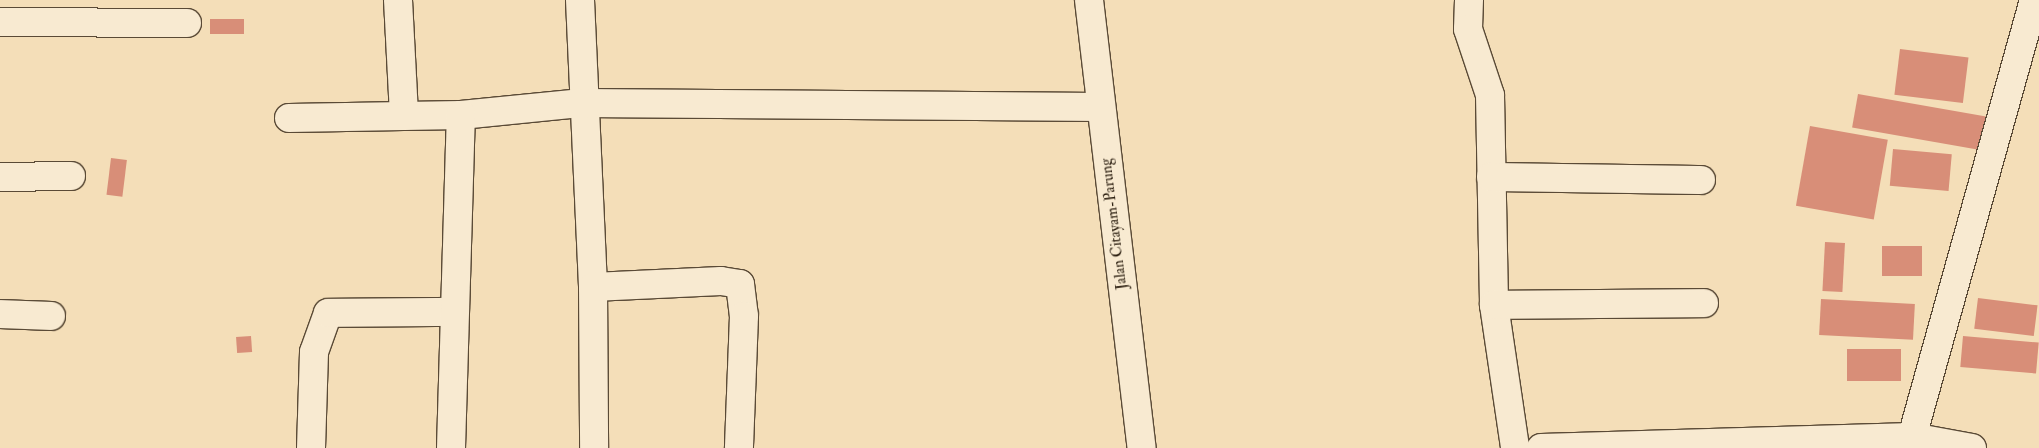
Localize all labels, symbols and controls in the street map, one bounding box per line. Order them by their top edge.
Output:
street label: Jalan Citayam-Parung [1097,157,1131,291]

